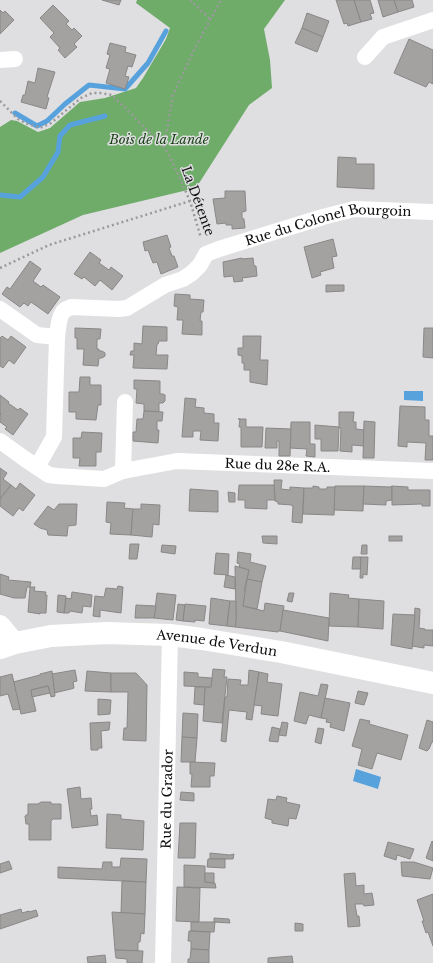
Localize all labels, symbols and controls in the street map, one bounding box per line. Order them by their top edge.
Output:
park label: Bois de la Lande [108,131,209,148]
street label: La Détente [178,164,218,238]
street label: Rue du Colonel Bourgoin [243,200,412,249]
street label: Rue du 28e R.A. [224,454,331,475]
street label: Avenue de Verdun [155,626,278,660]
street label: Rue du Grador [157,748,176,849]

